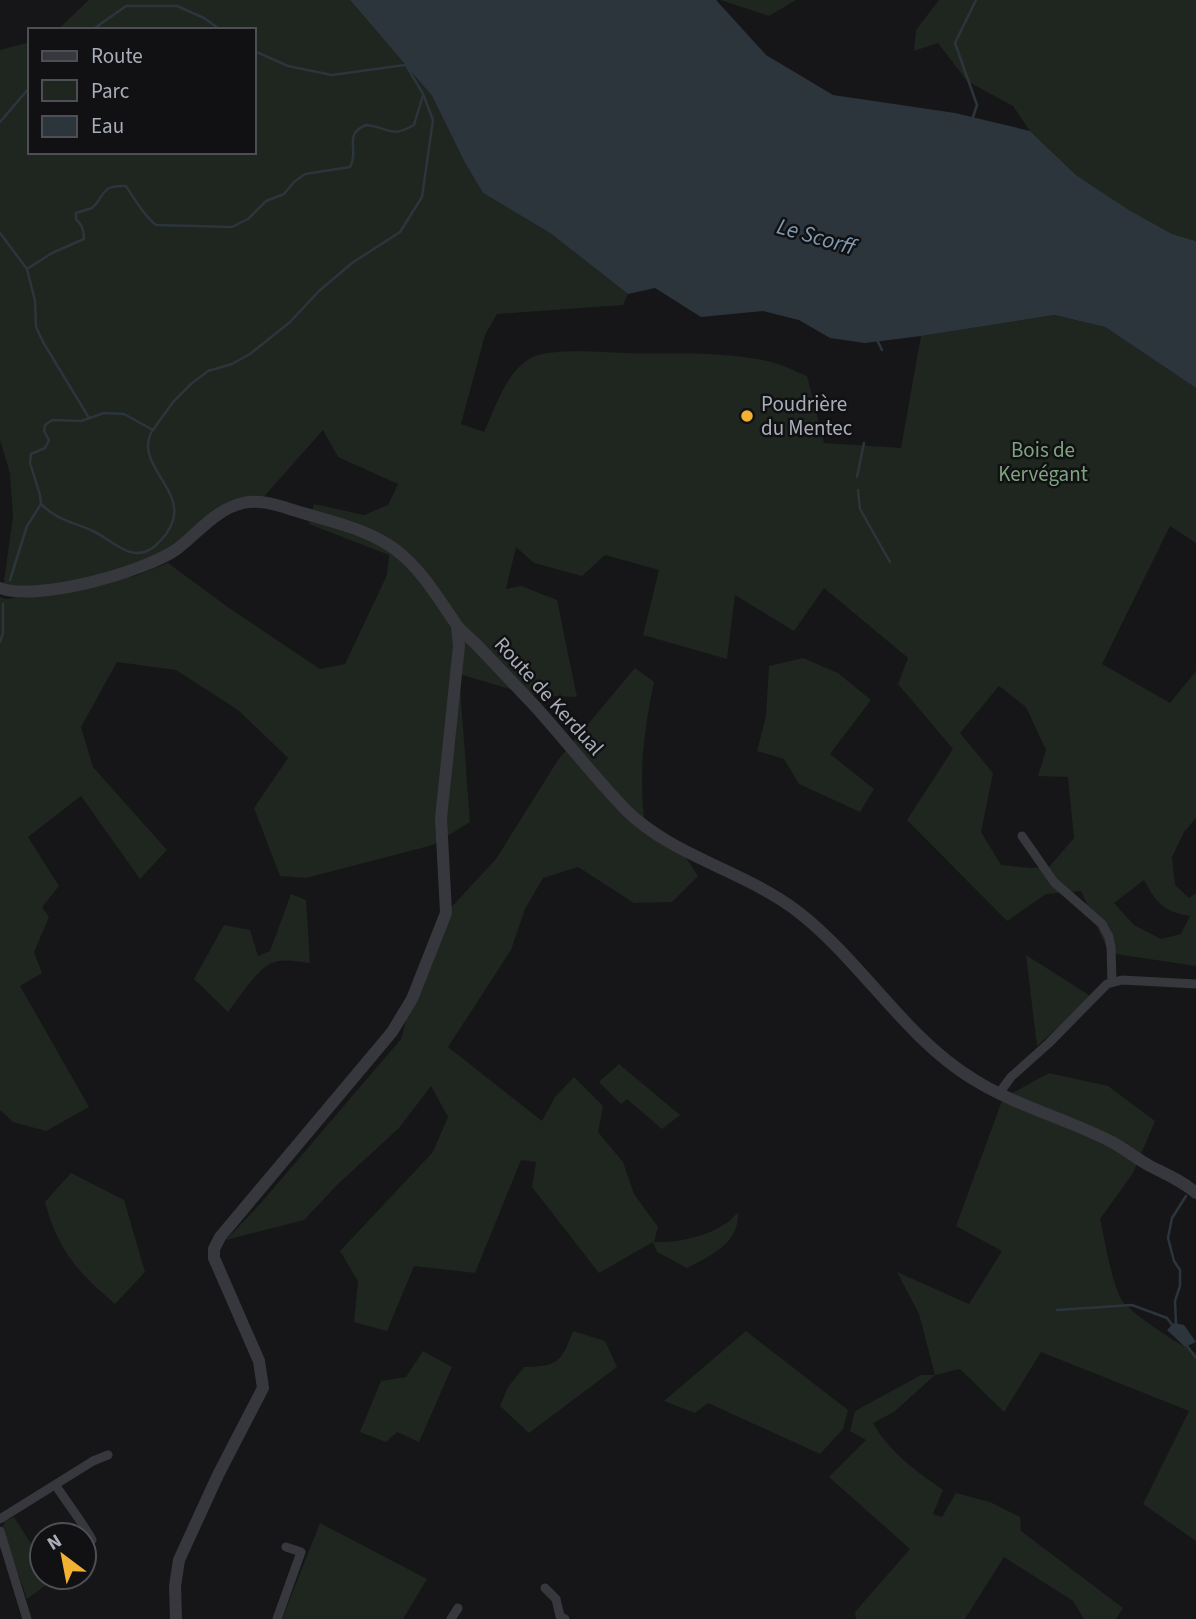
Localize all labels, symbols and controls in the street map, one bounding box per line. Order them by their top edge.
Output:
legend [28,28,256,154]
text: Route [91,41,143,71]
text: Parc [91,76,130,106]
text: Eau [91,111,124,141]
water label: Le Scorff [773,210,862,264]
place label: Poudrière du Mentec [761,389,853,443]
marker: Poudrière du Mentec [739,408,755,424]
park label: Bois de Kervégant [998,435,1088,489]
street label: Route de Kerdual [487,630,611,762]
north arrow [28,1521,98,1591]
text: N [42,1528,67,1558]

